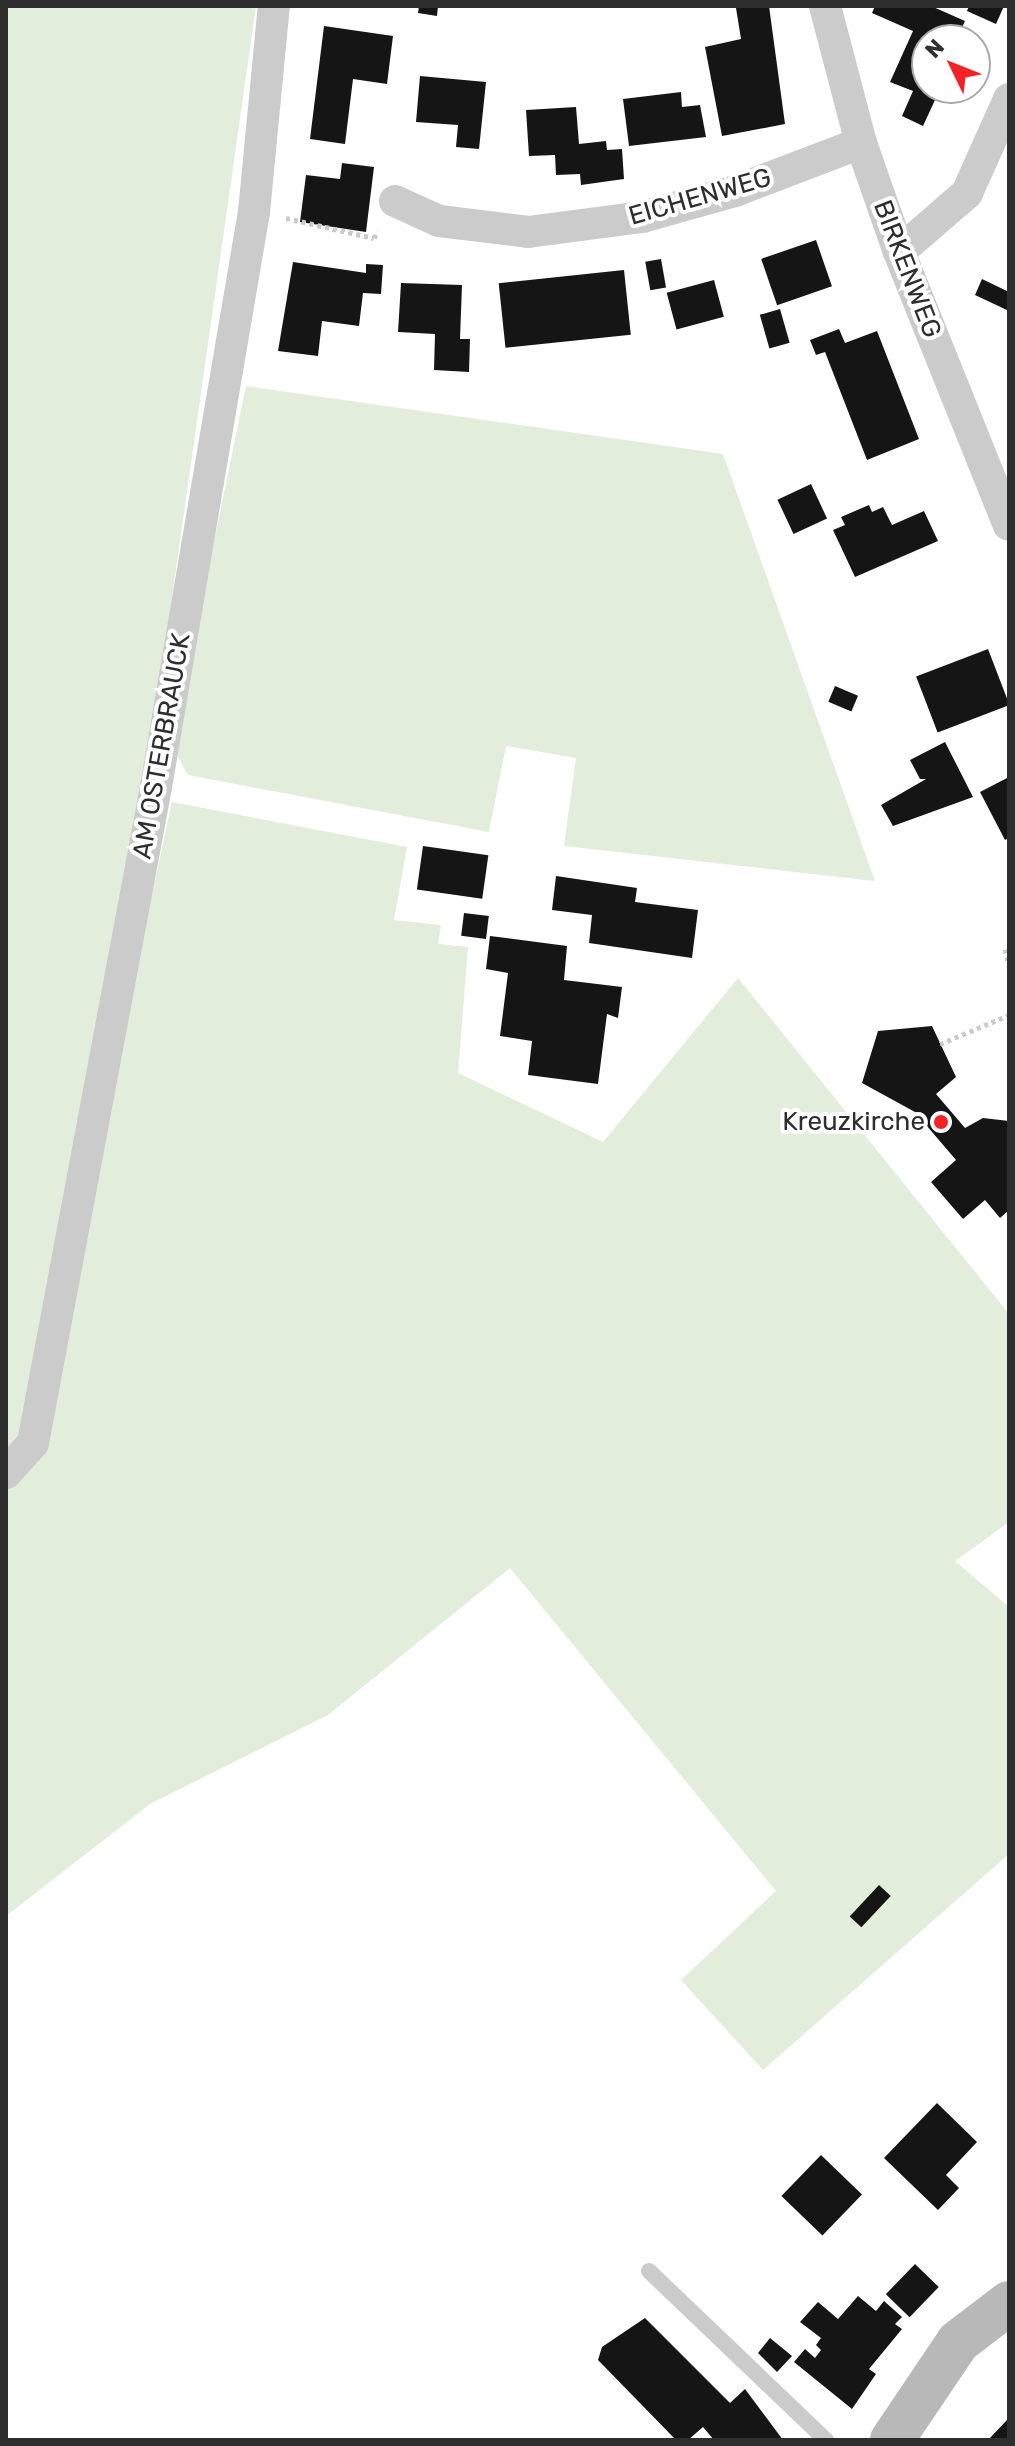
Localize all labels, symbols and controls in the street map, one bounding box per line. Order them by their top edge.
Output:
north arrow [911,24,991,104]
text: N [919,34,950,64]
street label: EICHENWEG [625,162,775,232]
street label: BIRKENWEG [866,196,948,342]
street label: AM OSTERBRAUCK [127,631,197,861]
place label: Kreuzkirche [782,1106,925,1138]
marker: Kreuzkirche [932,1113,950,1131]

